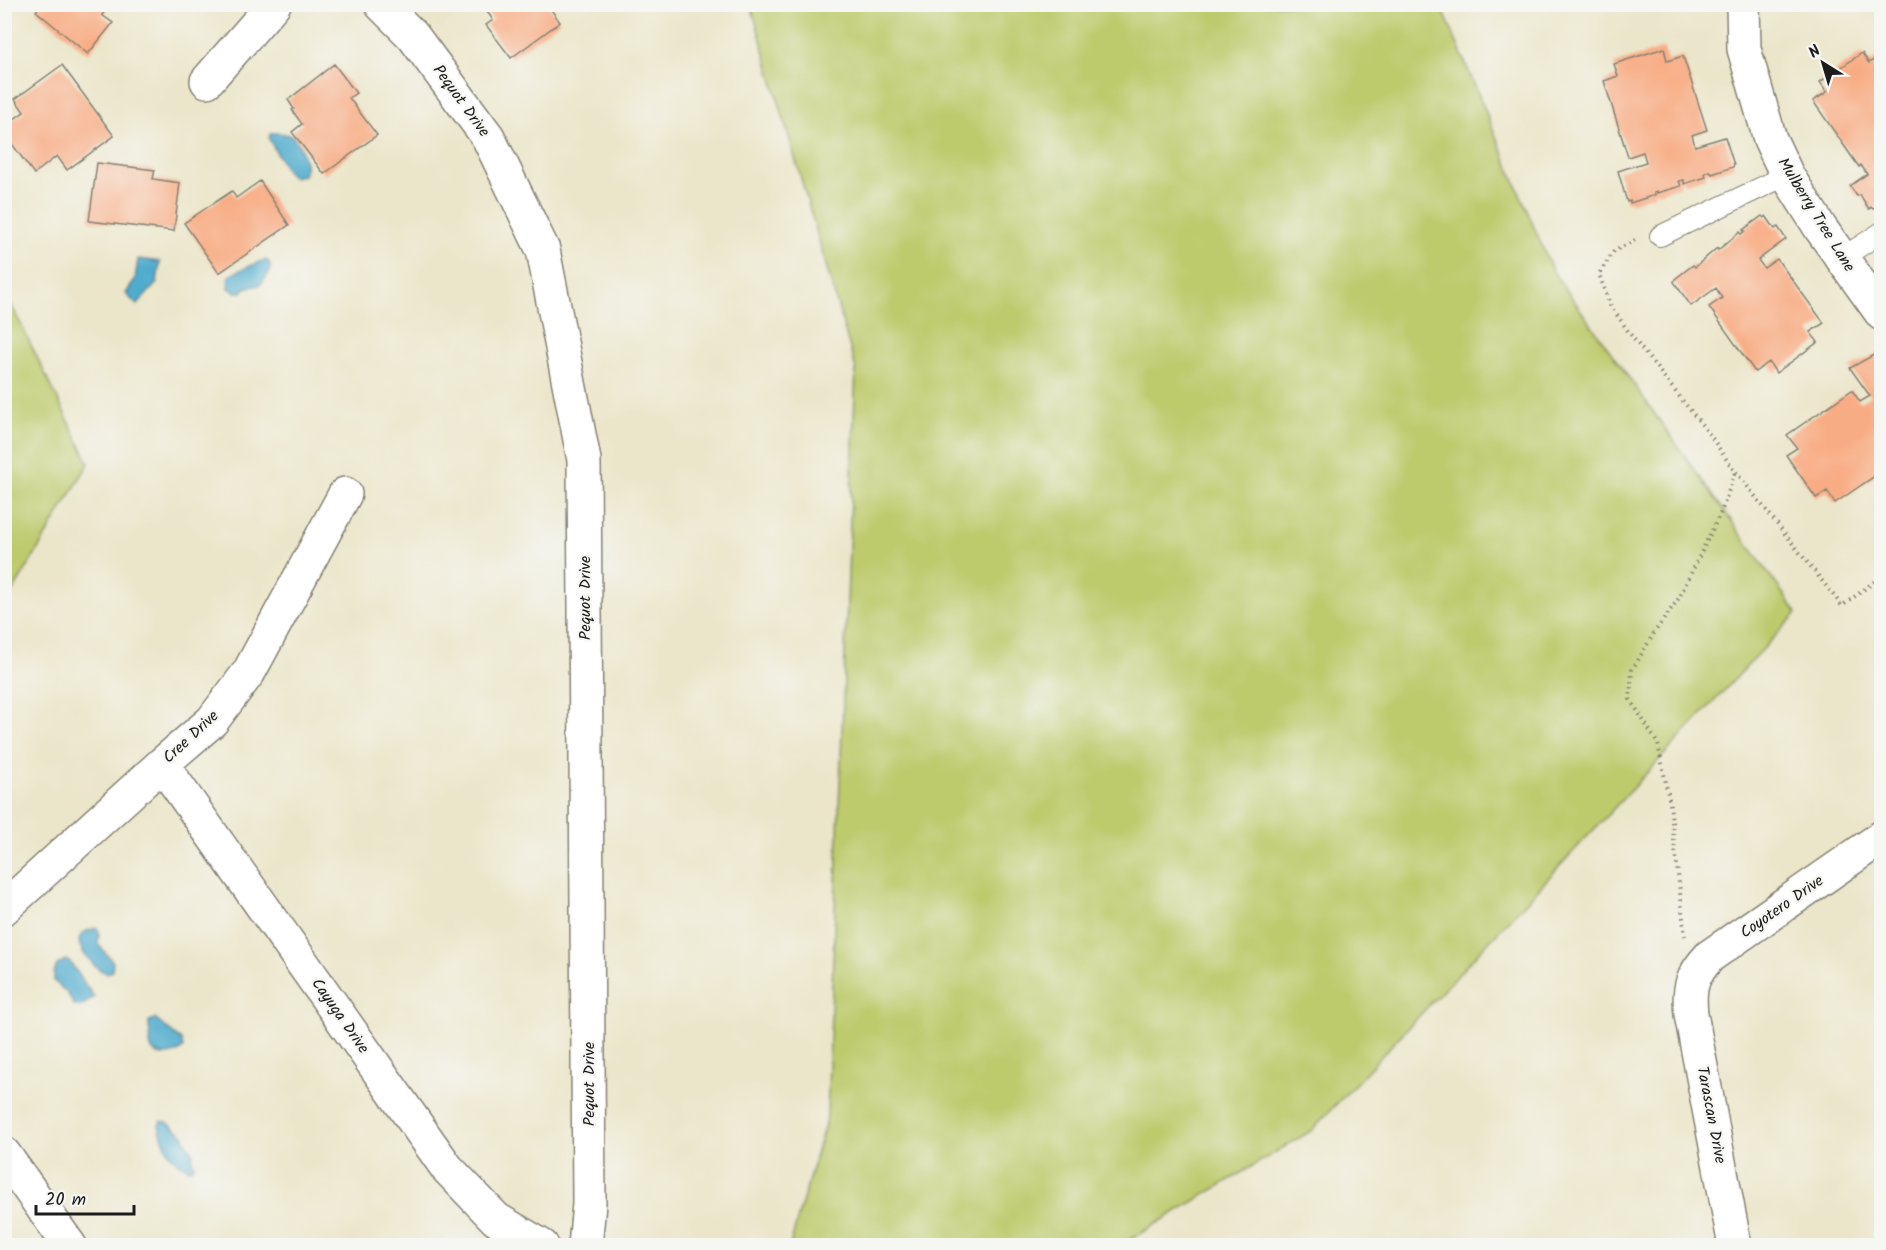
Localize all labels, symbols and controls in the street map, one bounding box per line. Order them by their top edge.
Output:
north arrow [1793,33,1853,93]
text: N [1803,39,1826,65]
street label: Pequot Drive [426,60,496,142]
street label: Mulberry Tree Lane [1771,153,1861,277]
street label: Pequot Drive [573,556,598,640]
street label: Cree Drive [157,704,225,770]
street label: Coyotero Drive [1735,869,1829,945]
street label: Cayuga Drive [305,973,375,1059]
street label: Pequot Drive [577,1042,602,1126]
street label: Tarascan Drive [1689,1064,1733,1166]
scale bar [36,1178,134,1216]
text: 20 m [45,1186,86,1215]

